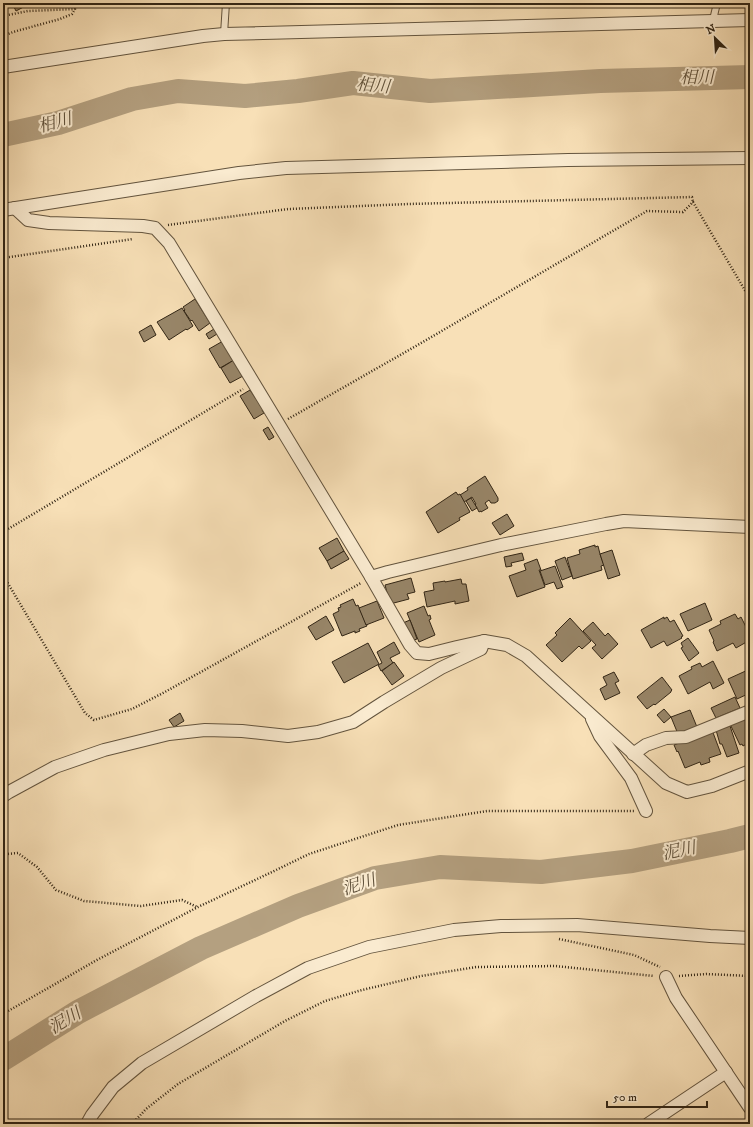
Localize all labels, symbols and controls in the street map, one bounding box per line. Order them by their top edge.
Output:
north arrow [695,18,735,58]
text: N [704,22,718,38]
water label: 相川 [680,67,716,89]
water label: 相川 [355,74,393,99]
water label: 相川 [36,107,76,138]
water label: 泥川 [660,836,700,865]
water label: 泥川 [339,869,380,901]
water label: 泥川 [45,1002,87,1039]
scale bar [607,1083,707,1109]
text: 50 m [613,1090,637,1105]

